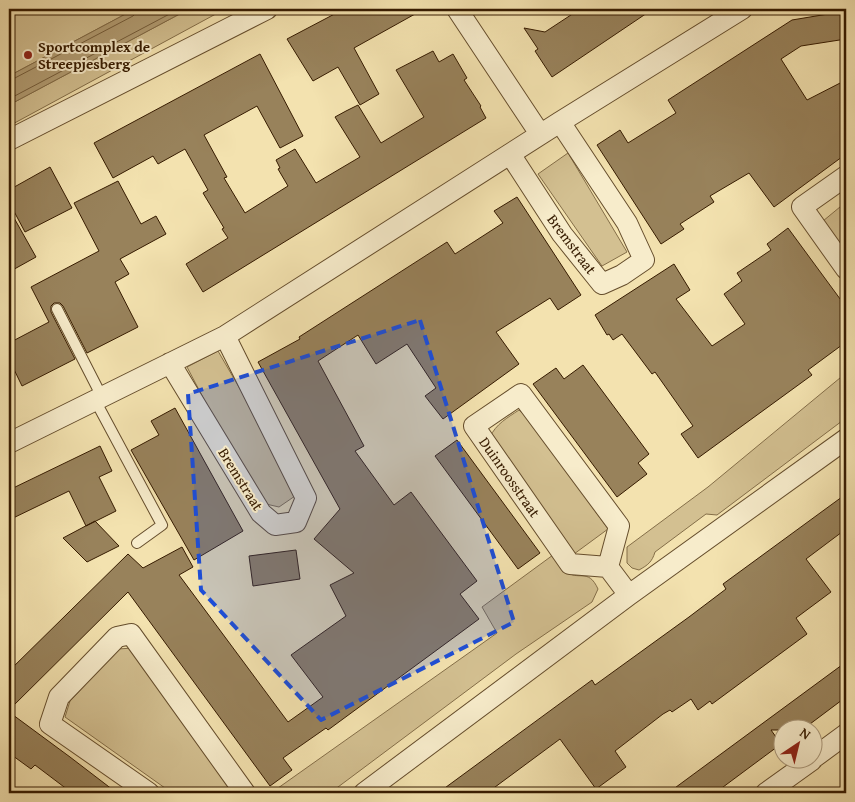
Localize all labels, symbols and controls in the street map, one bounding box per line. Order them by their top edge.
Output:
place label: Sportcomplex de Streepjesberg [38,36,150,74]
marker: Sportcomplex de Streepjesberg [22,49,34,61]
street label: Bremstraat [542,210,602,279]
street label: Duinroosstraat [474,433,546,522]
street label: Bremstraat [213,444,269,515]
north arrow [772,720,822,770]
text: N [796,722,816,745]

